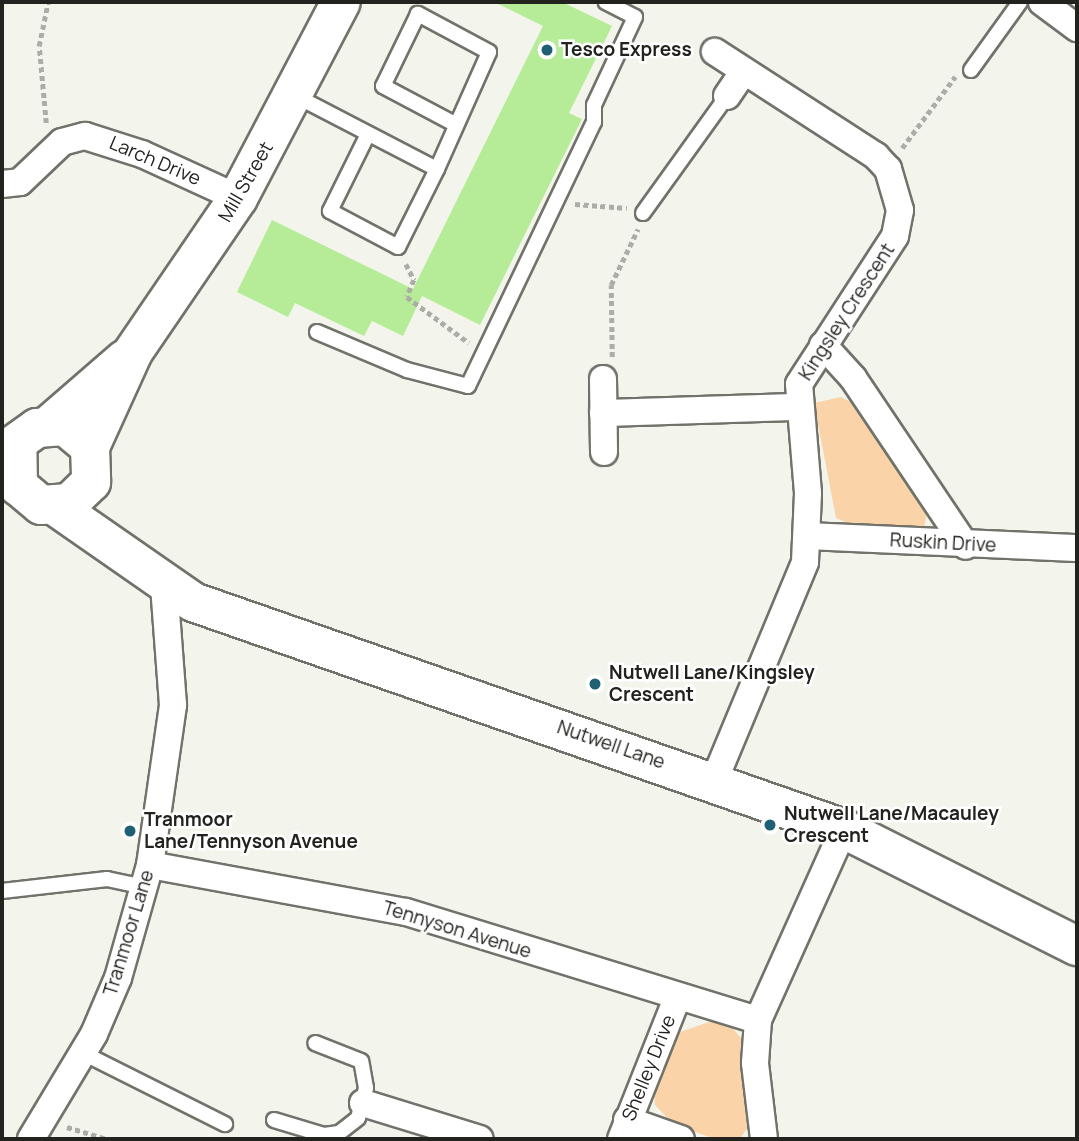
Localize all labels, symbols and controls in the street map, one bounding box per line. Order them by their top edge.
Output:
place label: Tesco Express [561,39,692,61]
marker: Tesco Express [539,42,555,58]
street label: Larch Drive [106,132,204,190]
street label: Mill Street [214,138,278,226]
street label: Kingsley Crescent [794,239,900,385]
street label: Ruskin Drive [889,529,997,557]
place label: Nutwell Lane/Kingsley Crescent [609,662,815,706]
marker: Nutwell Lane/Kingsley Crescent [587,676,603,692]
street label: Nutwell Lane [554,716,668,774]
place label: Nutwell Lane/Macauley Crescent [784,803,999,847]
place label: Tranmoor Lane/Tennyson Avenue [144,809,358,853]
marker: Nutwell Lane/Macauley Crescent [762,817,778,833]
marker: Tranmoor Lane/Tennyson Avenue [122,823,138,839]
street label: Tranmoor Lane [99,867,159,999]
street label: Tennyson Avenue [380,897,534,963]
street label: Shelley Drive [617,1012,681,1124]

